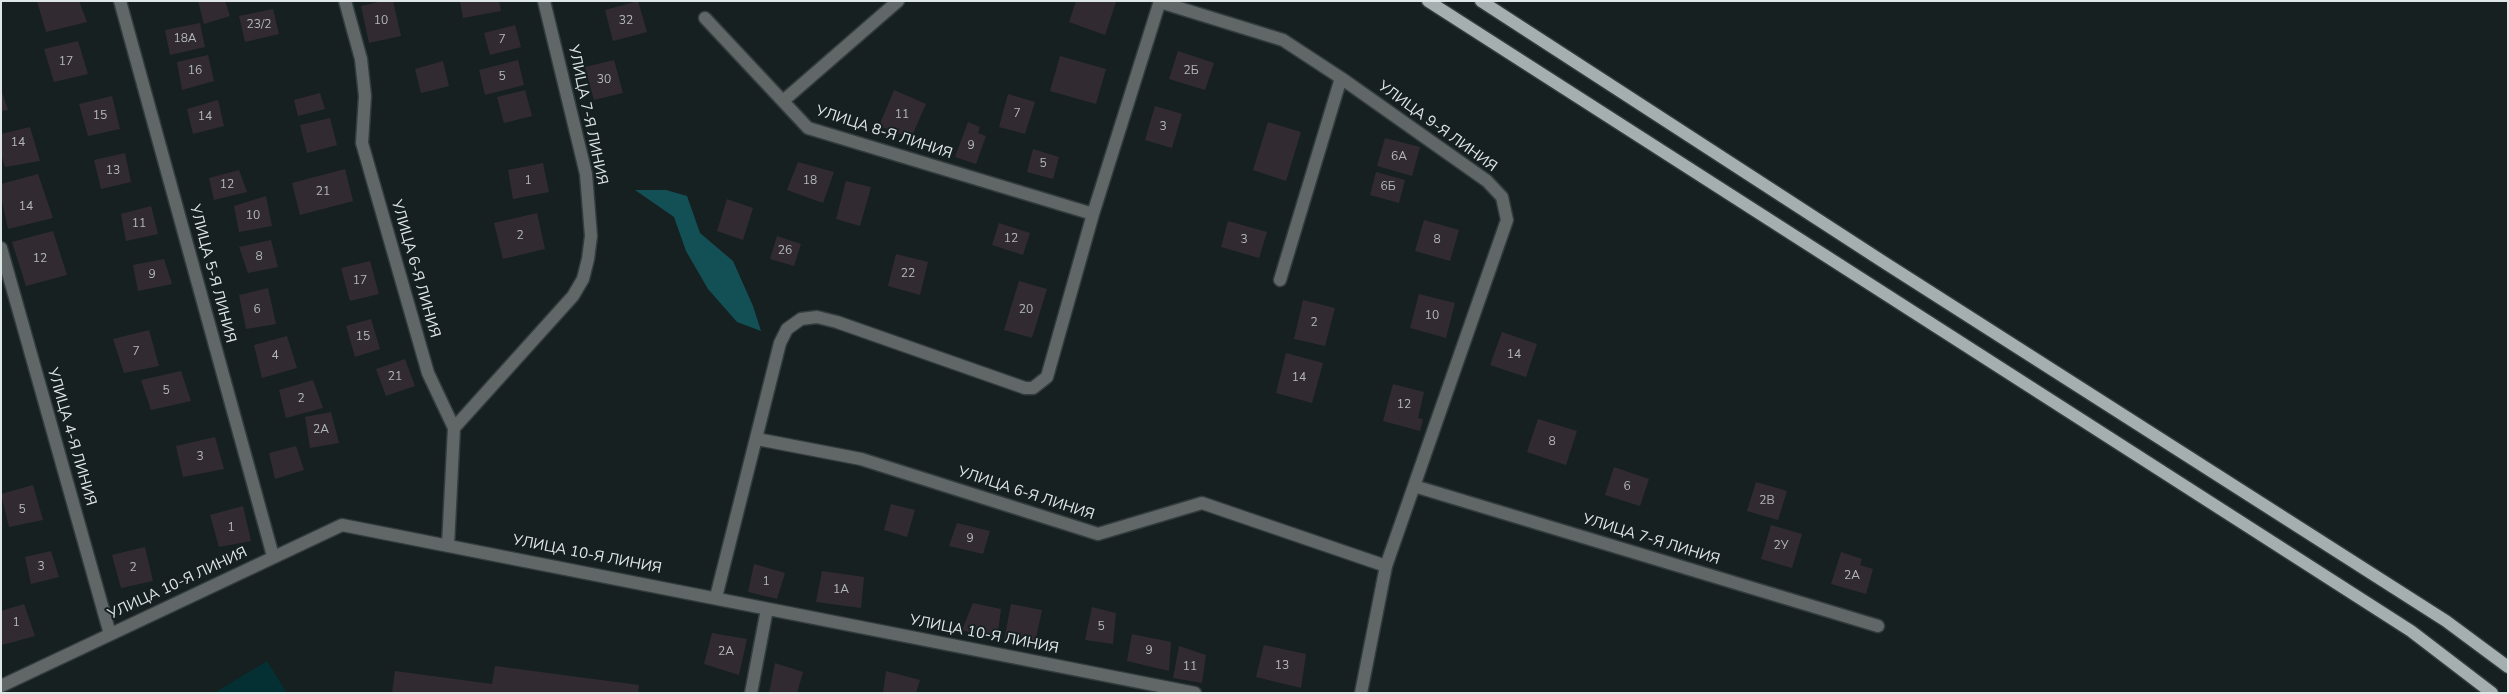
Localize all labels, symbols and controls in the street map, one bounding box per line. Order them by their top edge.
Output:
house number: 10 [374,14,388,28]
house number: 32 [619,14,633,28]
house number: 23/2 [247,18,271,32]
house number: 18А [173,32,197,46]
house number: 7 [498,33,506,47]
street label: УЛИЦА 7-Я ЛИНИЯ [563,43,611,187]
house number: 17 [59,55,73,69]
house number: 16 [188,64,202,78]
house number: 2Б [1183,64,1199,78]
house number: 5 [498,70,506,84]
house number: 30 [597,73,611,87]
street label: УЛИЦА 9-Я ЛИНИЯ [1374,78,1500,176]
street label: УЛИЦА 8-Я ЛИНИЯ [813,102,955,164]
house number: 7 [1013,107,1021,121]
house number: 11 [895,108,909,122]
house number: 15 [93,109,107,123]
house number: 14 [198,110,212,124]
house number: 3 [1159,120,1167,134]
house number: 14 [11,136,25,150]
house number: 9 [967,139,975,153]
house number: 6А [1391,150,1407,164]
house number: 5 [1039,157,1047,171]
house number: 13 [106,164,120,178]
house number: 1 [524,174,532,188]
house number: 18 [803,174,817,188]
house number: 12 [220,178,234,192]
house number: 6Б [1380,180,1396,194]
house number: 21 [316,185,330,199]
street label: УЛИЦА 6-Я ЛИНИЯ [387,198,443,340]
house number: 14 [19,200,33,214]
street label: УЛИЦА 5-Я ЛИНИЯ [185,203,239,345]
house number: 10 [246,209,260,223]
house number: 11 [132,217,146,231]
house number: 2 [516,229,524,243]
house number: 12 [1004,232,1018,246]
house number: 3 [1240,233,1248,247]
house number: 8 [1433,233,1441,247]
house number: 26 [778,244,792,258]
house number: 8 [255,250,263,264]
house number: 12 [33,252,47,266]
house number: 22 [901,267,915,281]
house number: 9 [148,268,156,282]
house number: 17 [353,274,367,288]
house number: 6 [253,303,261,317]
house number: 20 [1019,303,1033,317]
house number: 10 [1425,309,1439,323]
house number: 2 [1310,316,1318,330]
house number: 15 [356,330,370,344]
house number: 7 [132,345,140,359]
house number: 14 [1507,348,1521,362]
house number: 4 [271,349,279,363]
street label: УЛИЦА 4-Я ЛИНИЯ [43,366,99,508]
house number: 21 [388,370,402,384]
house number: 14 [1292,371,1306,385]
house number: 5 [162,384,170,398]
house number: 2 [297,392,305,406]
house number: 12 [1397,398,1411,412]
house number: 2А [313,423,329,437]
house number: 8 [1548,435,1556,449]
house number: 3 [196,450,204,464]
street label: УЛИЦА 6-Я ЛИНИЯ [955,463,1097,525]
house number: 6 [1623,480,1631,494]
house number: 2В [1759,494,1775,508]
house number: 5 [18,503,26,517]
street label: УЛИЦА 7-Я ЛИНИЯ [1580,511,1722,569]
house number: 1 [227,521,235,535]
street label: УЛИЦА 10-Я ЛИНИЯ [511,532,663,578]
house number: 9 [966,532,974,546]
house number: 2У [1774,539,1788,553]
street label: УЛИЦА 10-Я ЛИНИЯ [106,544,250,624]
house number: 3 [37,560,45,574]
house number: 2 [129,561,137,575]
house number: 2А [1844,569,1860,583]
house number: 1 [762,575,770,589]
house number: 1А [833,583,849,597]
street label: УЛИЦА 10-Я ЛИНИЯ [908,612,1060,658]
house number: 1 [12,616,20,630]
house number: 5 [1097,620,1105,634]
house number: 9 [1145,644,1153,658]
house number: 2А [718,645,734,659]
house number: 13 [1275,659,1289,673]
house number: 11 [1183,660,1197,674]

